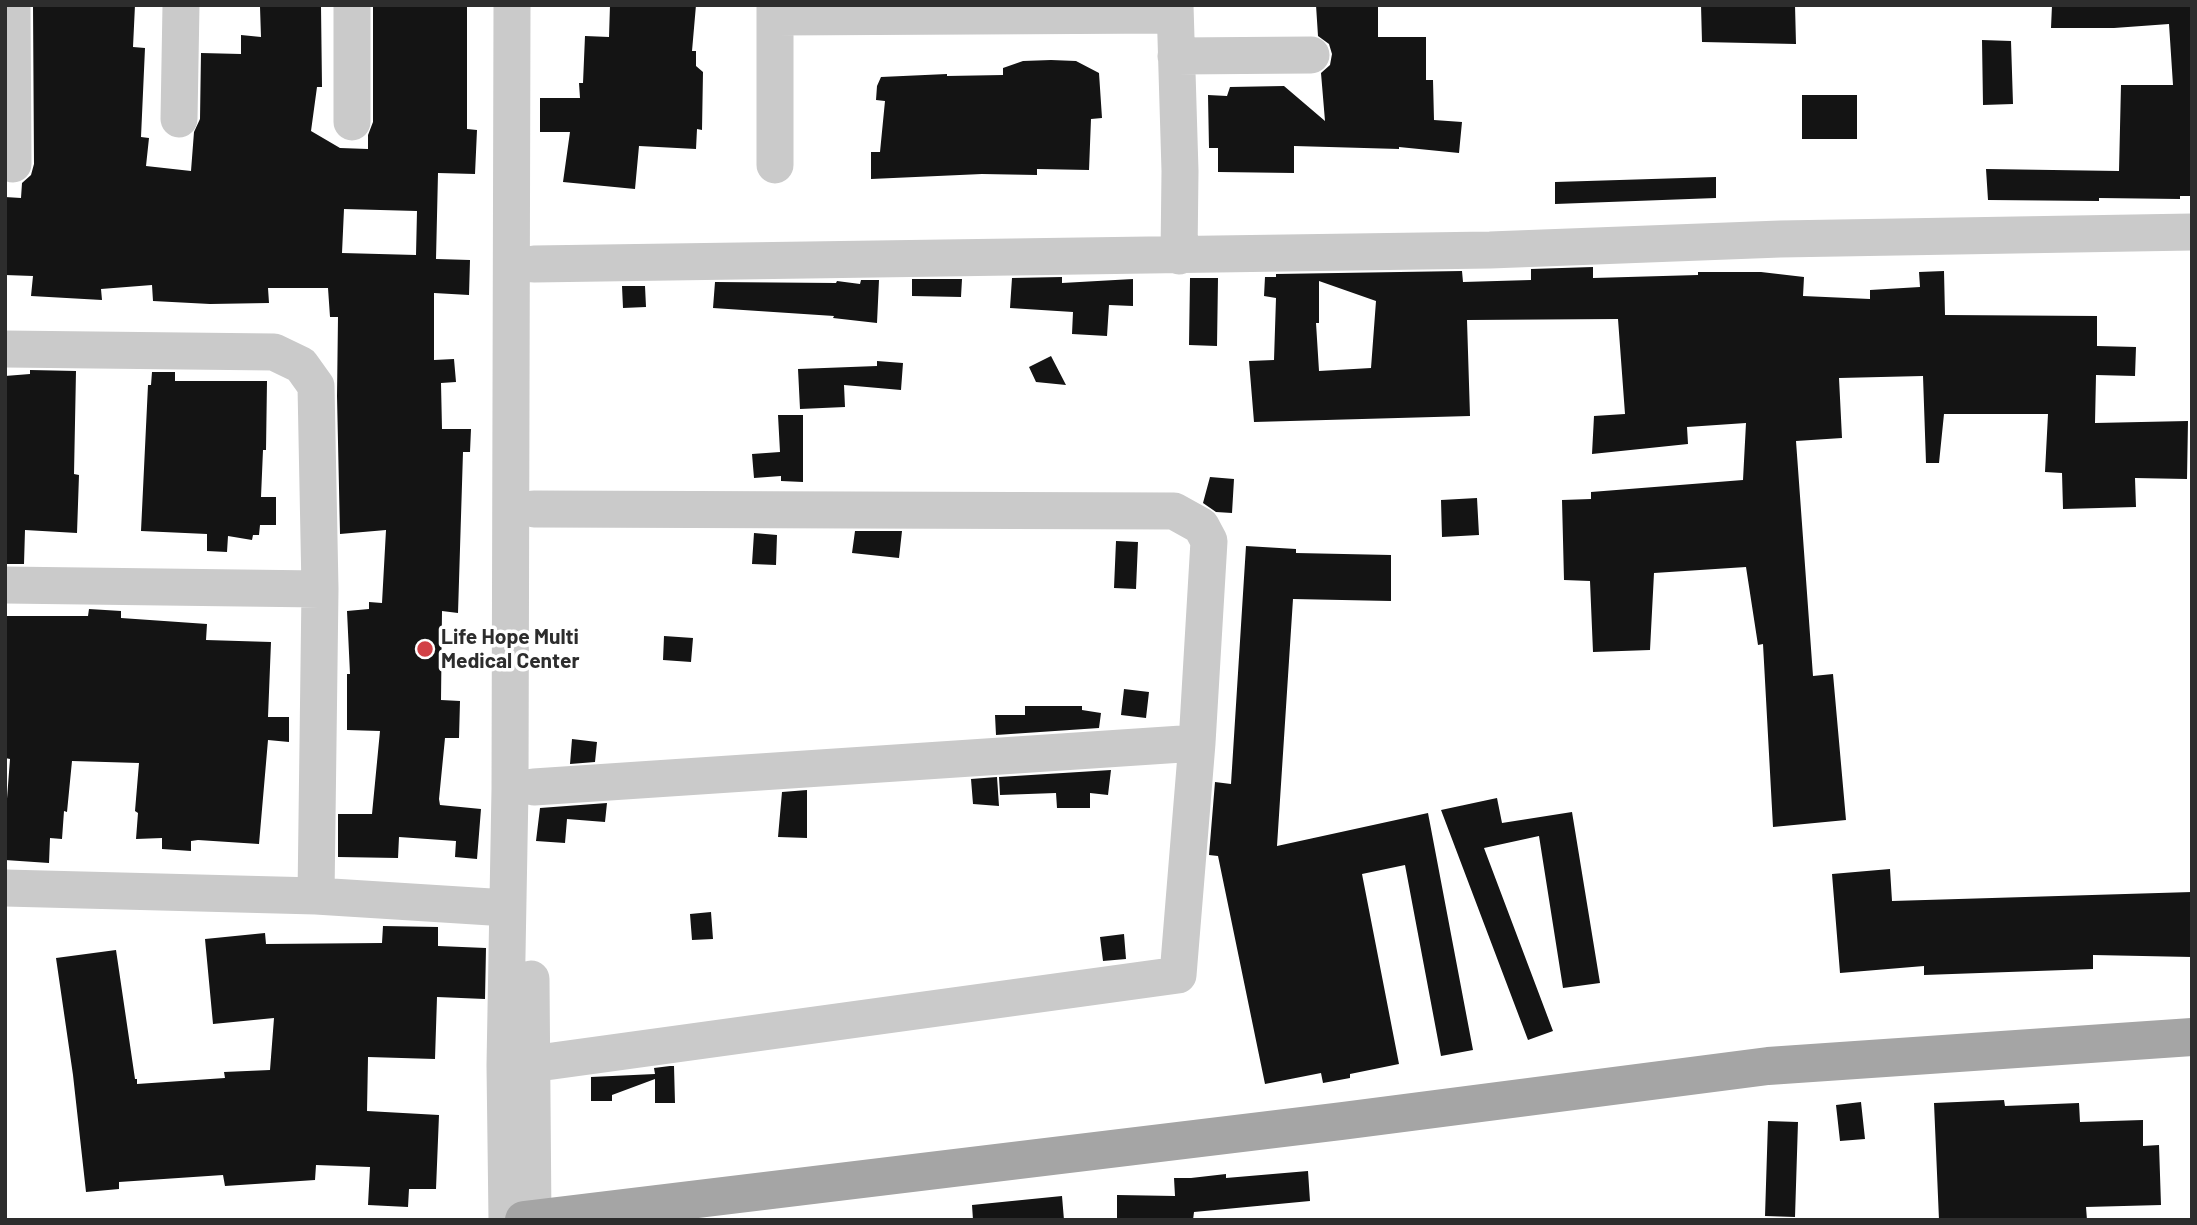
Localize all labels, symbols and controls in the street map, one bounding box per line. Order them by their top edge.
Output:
place label: Life Hope Multi Medical Center [441,624,579,674]
marker: Life Hope Multi Medical Center [415,639,435,659]

